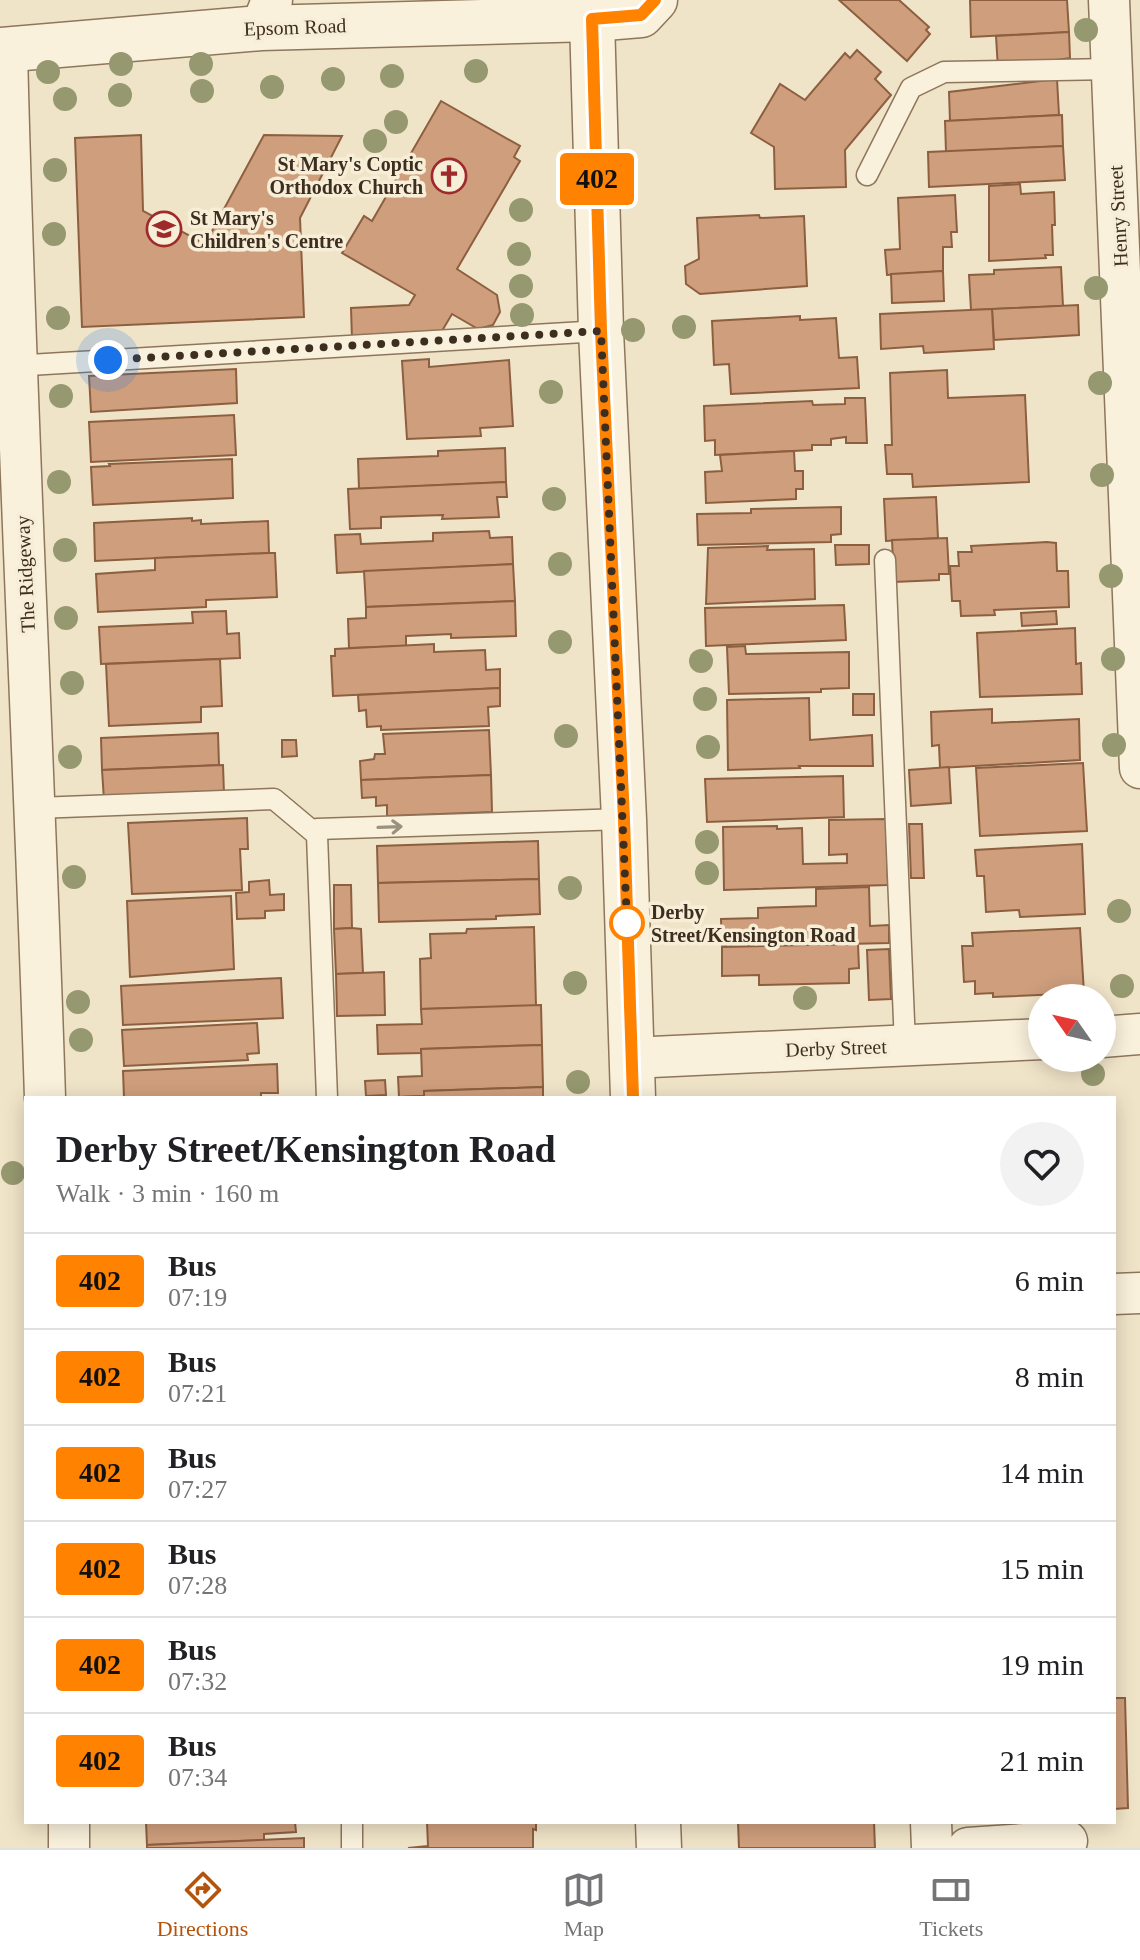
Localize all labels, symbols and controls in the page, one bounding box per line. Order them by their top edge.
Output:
street label: Epsom Road [243,14,347,41]
place label: St Mary's Coptic Orthodox Church [269,153,423,198]
line badge: 402 [551,153,643,205]
church icon: St Mary's Coptic Orthodox Church [430,157,468,195]
text: 402 [576,163,618,194]
street label: Henry Street [1104,164,1133,267]
place label: St Mary's Children's Centre [190,207,343,252]
school or university icon: St Mary's Children's Centre [145,210,183,248]
your location [88,340,128,380]
street label: The Ridgeway [11,515,40,633]
one-way arrow [376,819,403,835]
place label: Derby Street/Kensington Road [651,901,856,947]
marker: Derby Street/Kensington Road [610,906,644,940]
north arrow [1028,984,1116,1072]
map controls [1028,984,1116,1072]
street label: Derby Street [785,1035,888,1062]
button: heart [1000,1122,1084,1206]
text: Derby Street/Kensington Road [56,1128,556,1170]
text: Walk · 3 min · 160 m [56,1179,279,1208]
text: Bus [168,1249,216,1282]
text: 6 min [1015,1264,1084,1297]
text: 402 [79,1265,121,1296]
text: 07:19 [168,1283,227,1312]
text: Bus [168,1345,216,1378]
text: 8 min [1015,1360,1084,1393]
text: 402 [79,1361,121,1392]
text: 07:21 [168,1379,227,1408]
text: Bus [168,1441,216,1474]
text: 14 min [1000,1456,1084,1489]
text: 402 [79,1457,121,1488]
text: 07:27 [168,1475,227,1504]
text: Bus [168,1537,216,1570]
text: 15 min [1000,1552,1084,1585]
text: 402 [79,1553,121,1584]
text: 07:28 [168,1571,227,1600]
text: Bus [168,1633,216,1666]
text: 19 min [1000,1648,1084,1681]
text: 402 [79,1649,121,1680]
text: 07:32 [168,1667,227,1696]
text: Bus [168,1729,216,1762]
text: 21 min [1000,1744,1084,1777]
text: 402 [79,1745,121,1776]
text: 07:34 [168,1763,227,1792]
tab: Directions [157,1868,248,1942]
tab: Map [562,1868,606,1942]
tab: Tickets [919,1868,983,1942]

